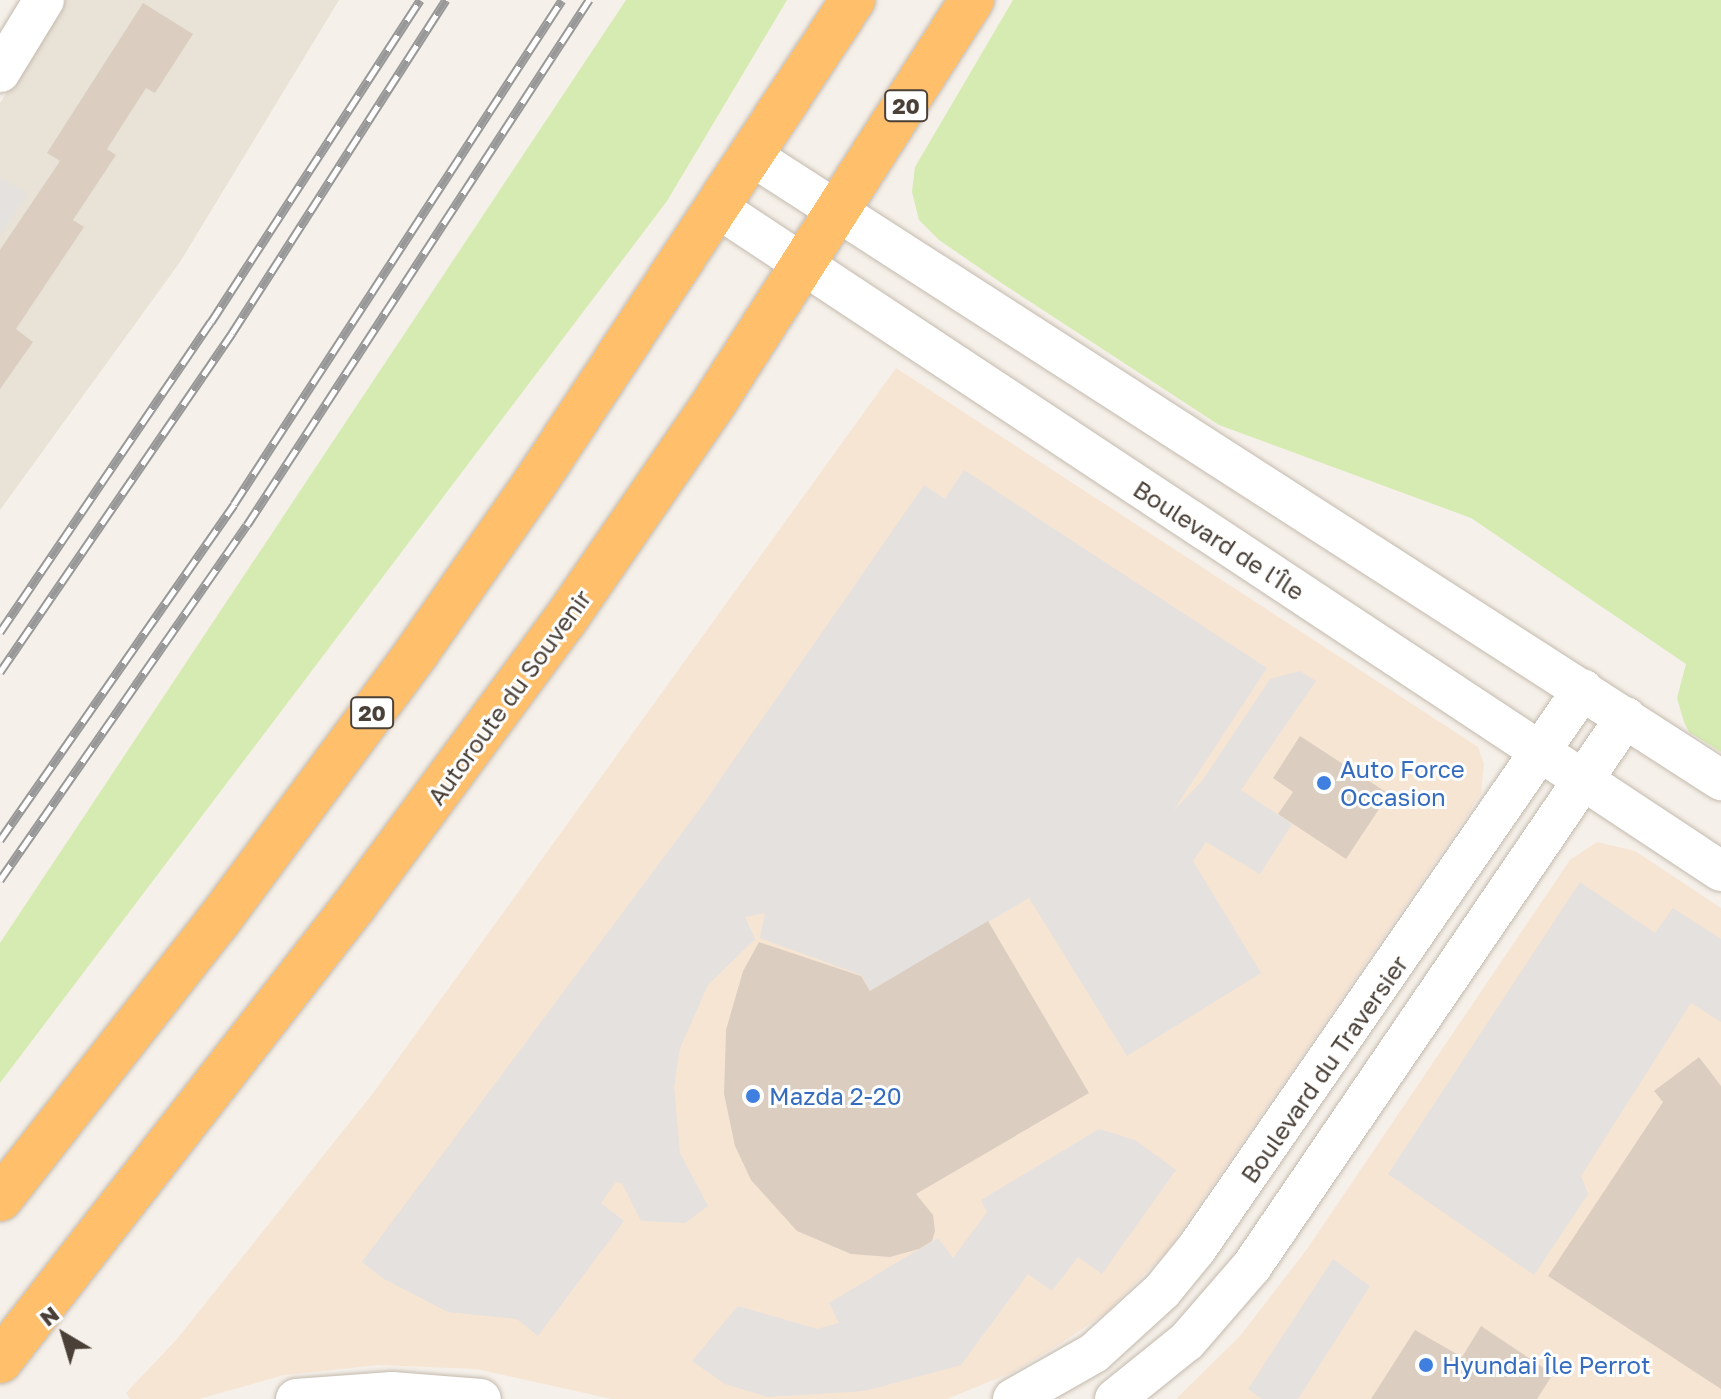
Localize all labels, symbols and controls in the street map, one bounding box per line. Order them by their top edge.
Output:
road number: 20 [884,88,928,124]
street label: Boulevard de l'Île [1128,474,1310,606]
street label: Autoroute du Souvenir [421,584,597,810]
road number: 20 [350,695,394,731]
place label: Auto Force Occasion [1340,755,1465,811]
marker: Auto Force Occasion [1315,774,1333,792]
street label: Boulevard du Traversier [1235,950,1413,1188]
place label: Mazda 2-20 [769,1082,902,1110]
marker: Mazda 2-20 [744,1087,762,1105]
north arrow [24,1295,104,1375]
text: N [34,1300,64,1331]
place label: Hyundai Île Perrot [1442,1351,1650,1379]
marker: Hyundai Île Perrot [1417,1356,1435,1374]

